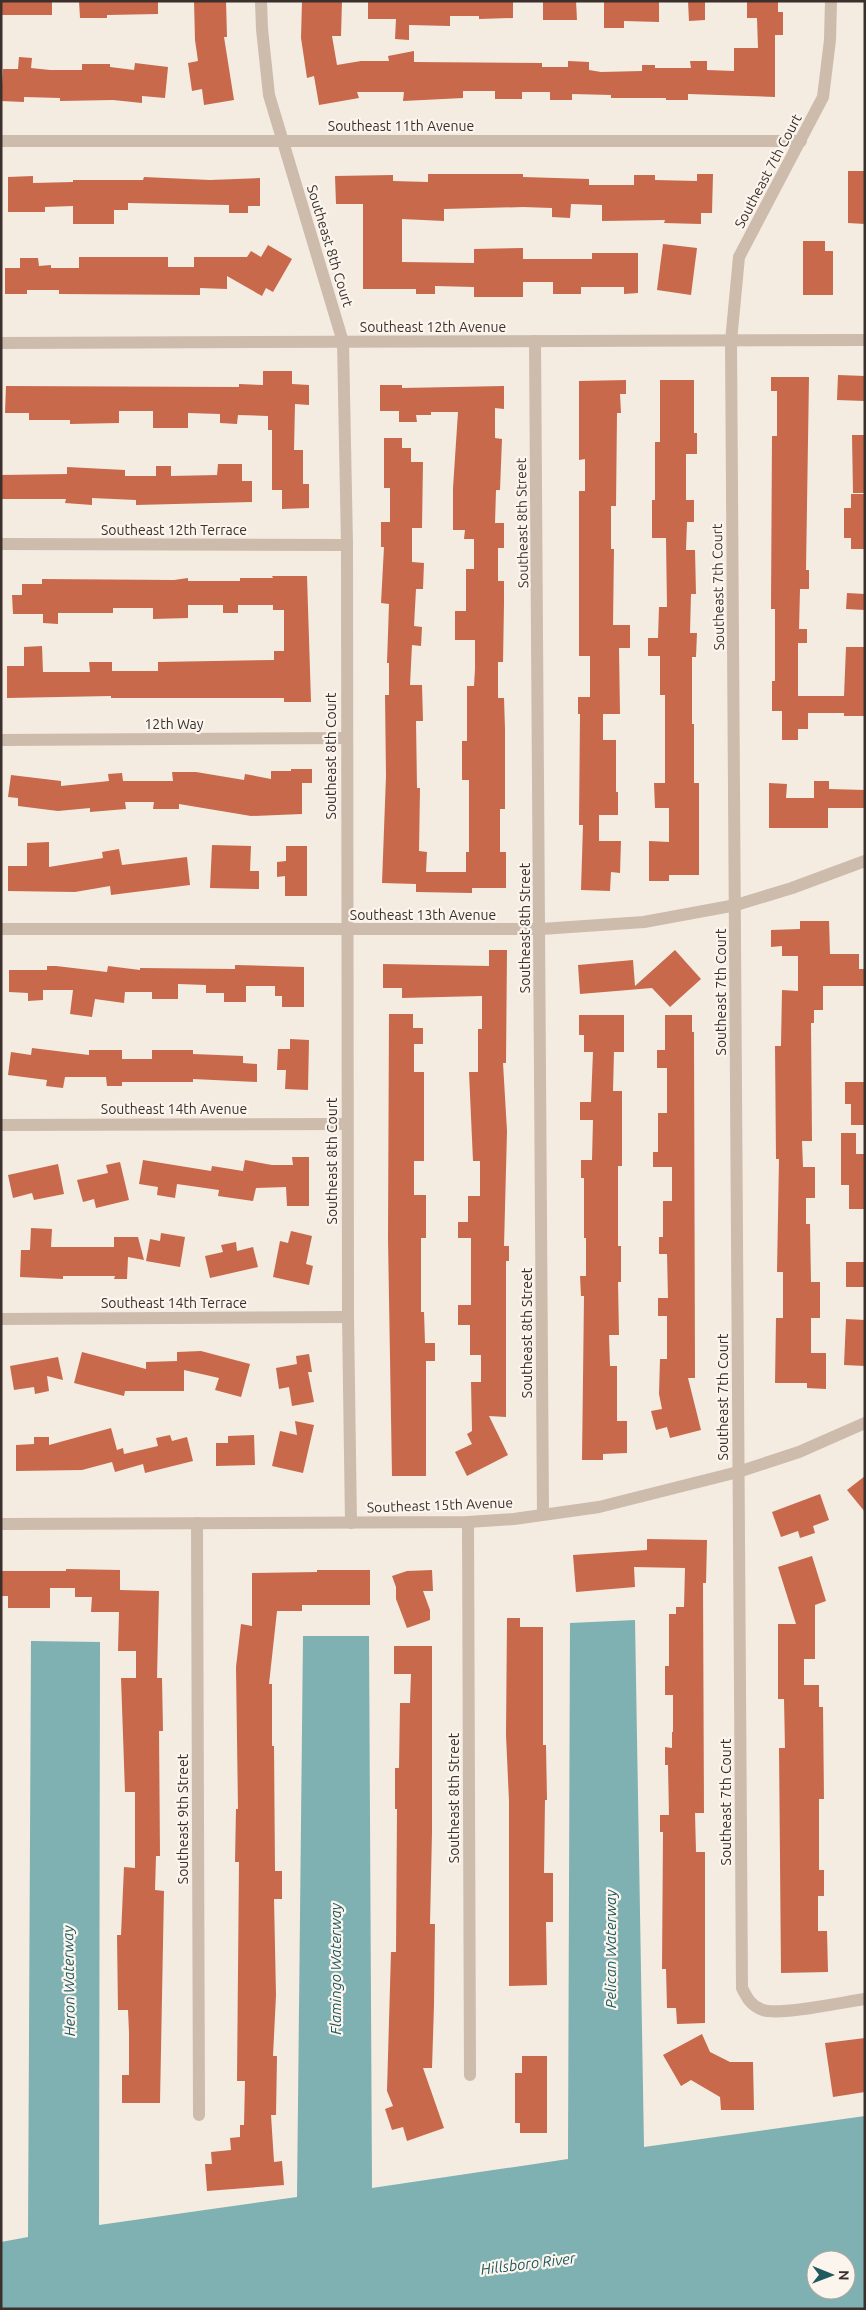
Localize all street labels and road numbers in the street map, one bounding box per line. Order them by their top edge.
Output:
street label: Southeast 7th Court [731,111,805,231]
street label: Southeast 11th Avenue [328,118,474,134]
street label: Southeast 8th Court [304,183,356,309]
street label: Southeast 12th Avenue [360,319,506,335]
street label: Southeast 8th Street [513,457,531,588]
street label: Southeast 12th Terrace [101,522,247,538]
street label: Southeast 7th Court [709,523,727,651]
street label: Southeast 8th Court [323,692,339,819]
street label: 12th Way [144,716,204,732]
street label: Southeast 8th Street [517,862,533,993]
street label: Southeast 13th Avenue [350,907,496,923]
street label: Southeast 7th Court [713,928,729,1055]
street label: Southeast 8th Court [324,1097,340,1224]
street label: Southeast 14th Avenue [101,1101,247,1117]
street label: Southeast 8th Street [519,1267,535,1398]
street label: Southeast 14th Terrace [101,1295,247,1311]
street label: Southeast 7th Court [715,1333,731,1460]
street label: Southeast 15th Avenue [367,1494,513,1516]
street label: Southeast 8th Street [446,1732,462,1863]
street label: Southeast 7th Court [718,1738,734,1865]
street label: Southeast 9th Street [175,1753,191,1884]

